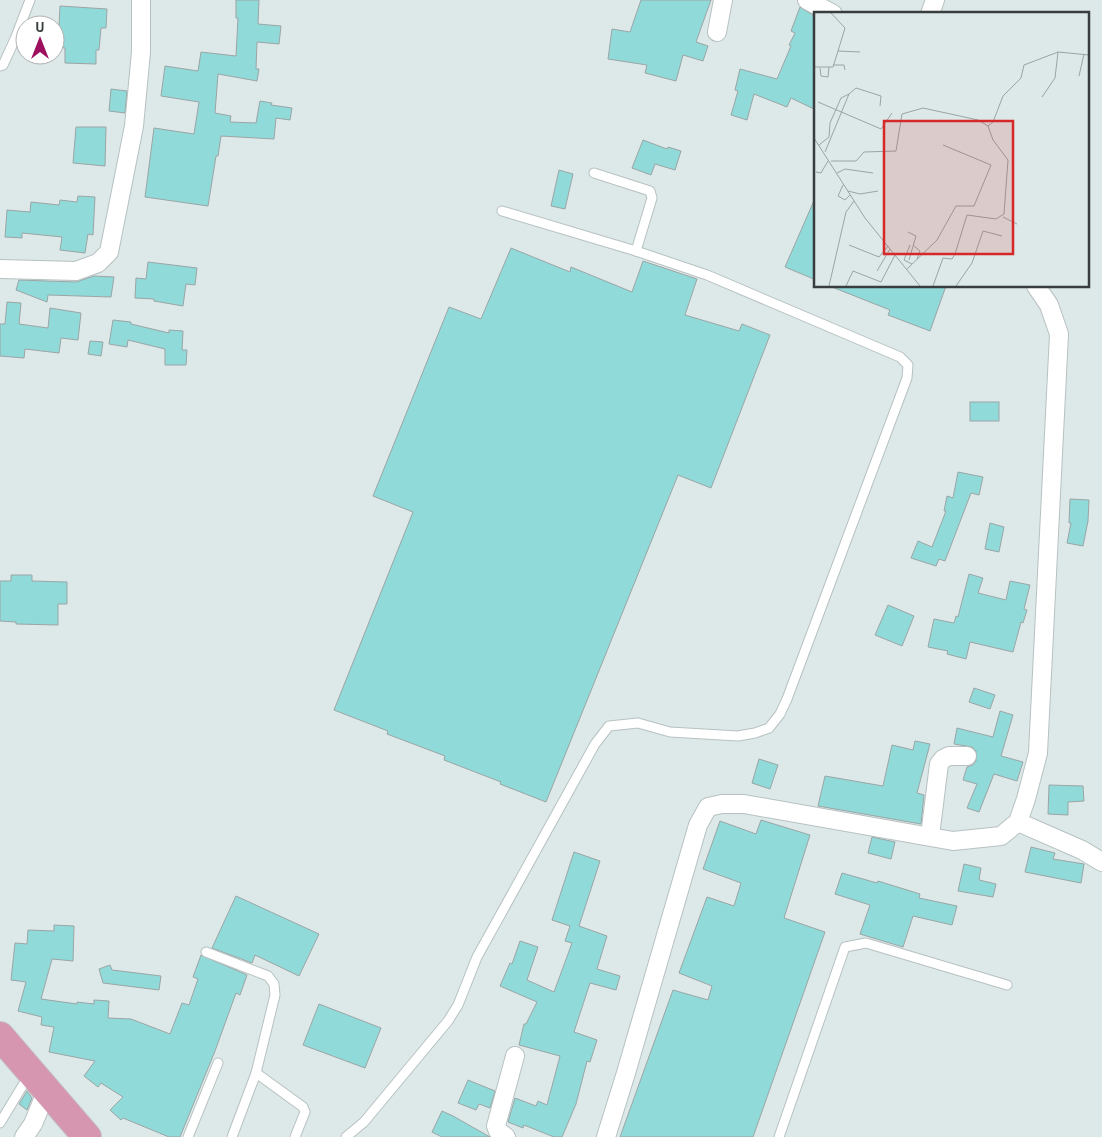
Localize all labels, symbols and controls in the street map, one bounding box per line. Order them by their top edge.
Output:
inset map [814,12,1090,288]
north arrow [15,15,65,65]
text: U [36,18,44,36]

